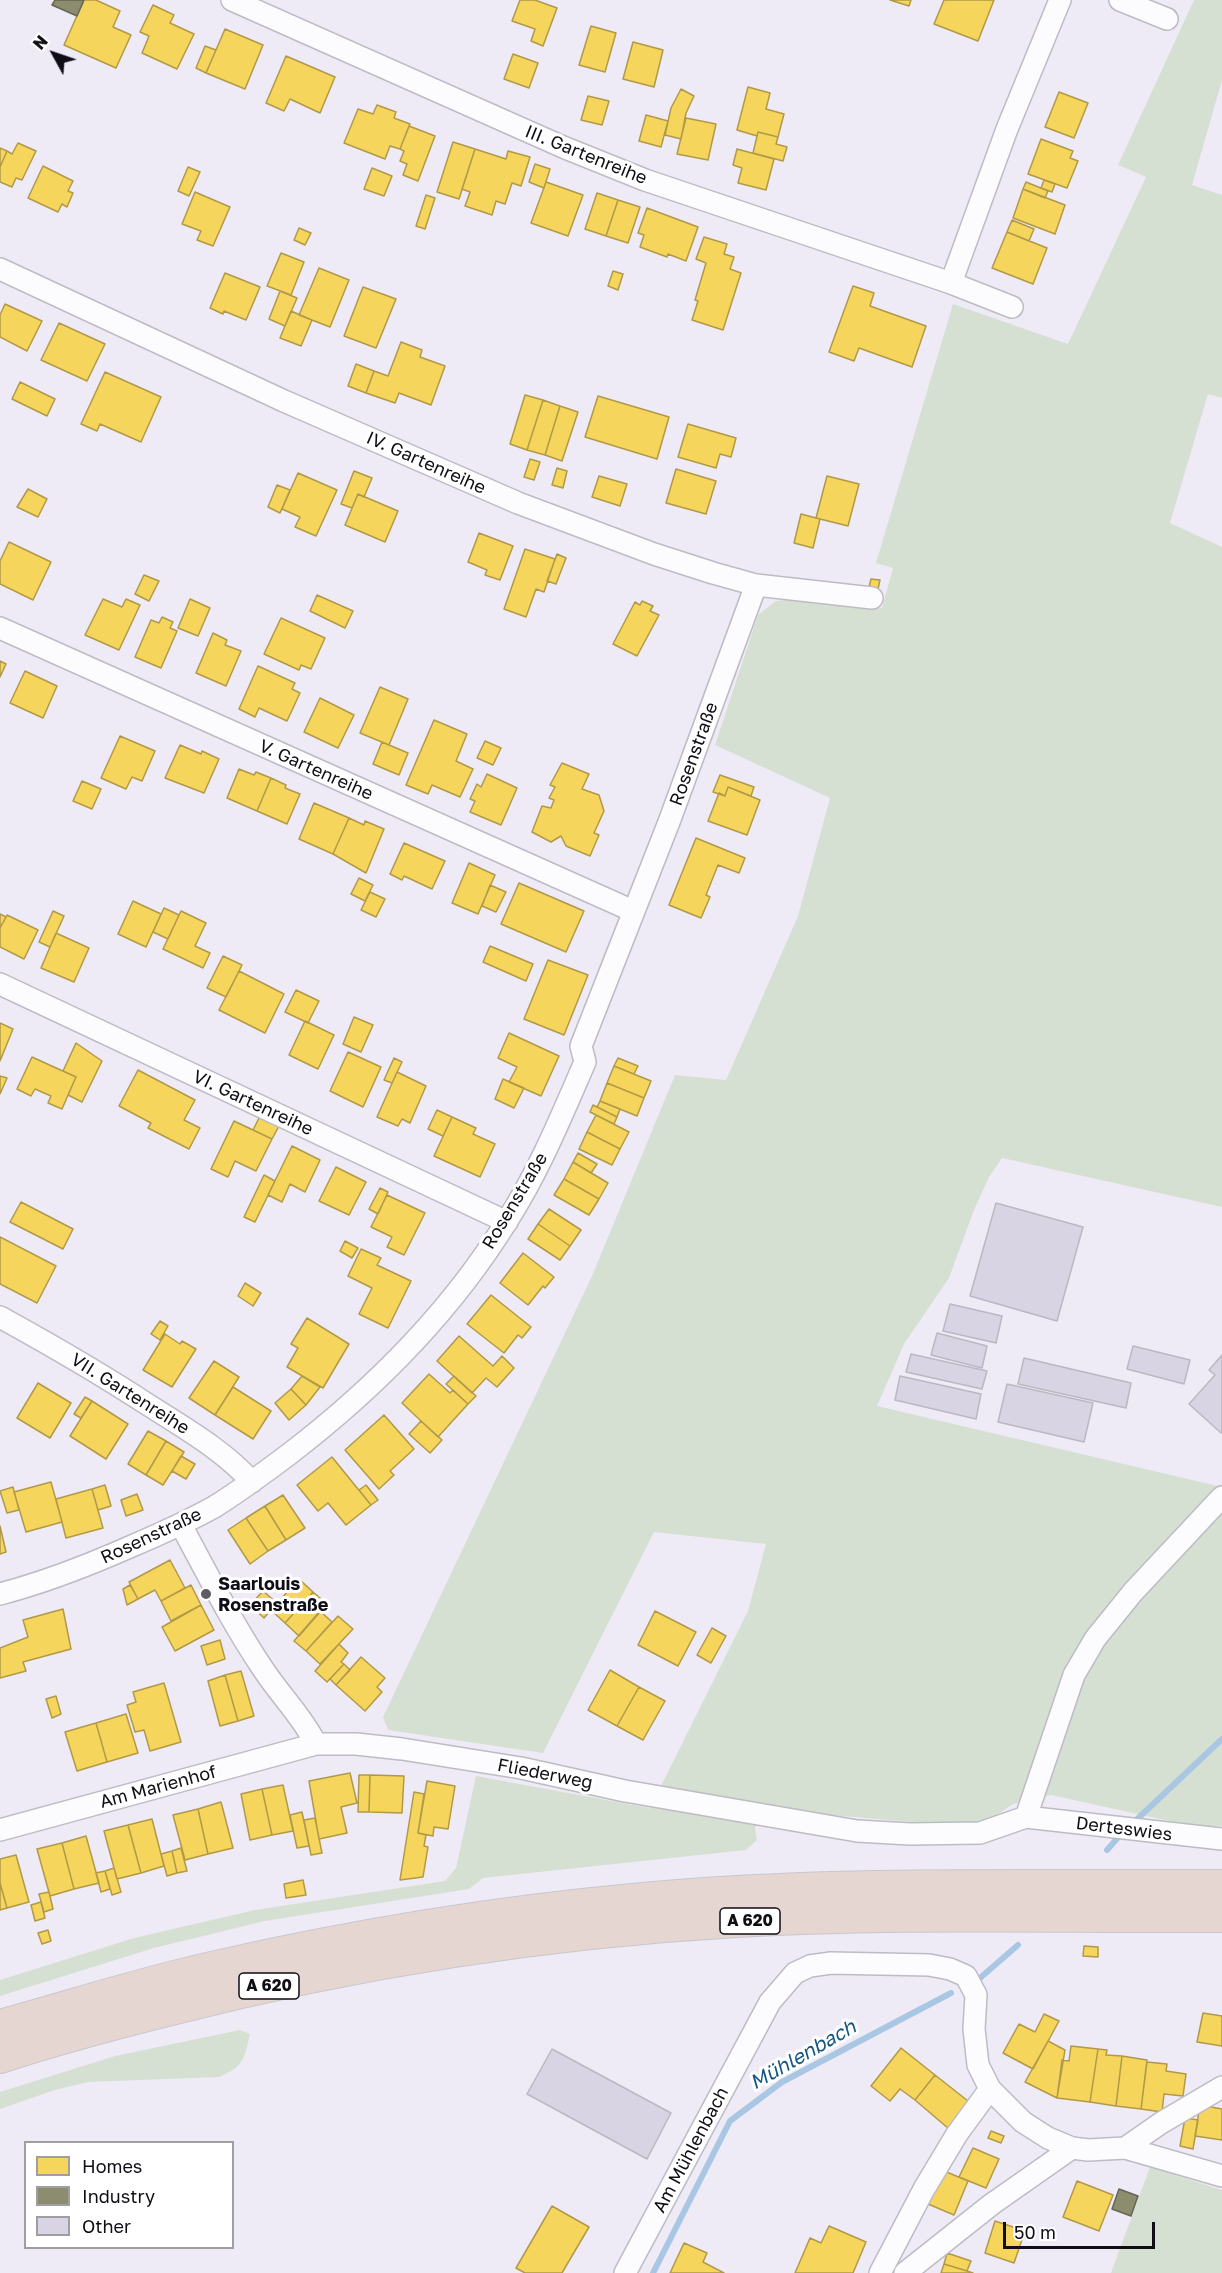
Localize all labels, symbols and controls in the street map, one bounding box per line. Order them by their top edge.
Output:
north arrow [24,24,84,84]
text: N [29,31,52,54]
street label: III. Gartenreihe [522,121,650,189]
street label: IV. Gartenreihe [363,427,489,499]
street label: Rosenstraße [665,699,723,809]
street label: V. Gartenreihe [256,735,376,805]
street label: VI. Gartenreihe [189,1066,317,1140]
street label: Rosenstraße [478,1149,552,1253]
street label: VII. Gartenreihe [67,1349,193,1439]
street label: Rosenstraße [97,1503,205,1569]
place label: Saarlouis Rosenstraße [218,1573,328,1616]
marker: Saarlouis Rosenstraße [199,1587,213,1601]
street label: Fliederweg [496,1754,594,1794]
street label: Am Marienhof [97,1761,219,1813]
street label: Derteswies [1075,1812,1173,1846]
road number: A 620 [720,1908,780,1934]
road number: A 620 [239,1973,299,1999]
water label: Mühlenbach [746,2015,860,2095]
street label: Am Mühlenbach [649,2084,733,2216]
legend [24,2141,234,2249]
text: Homes [82,2155,142,2177]
text: Industry [82,2185,155,2207]
scale bar [1006,2210,1158,2248]
text: Other [82,2215,131,2237]
text: 50 m [1014,2221,1056,2243]

